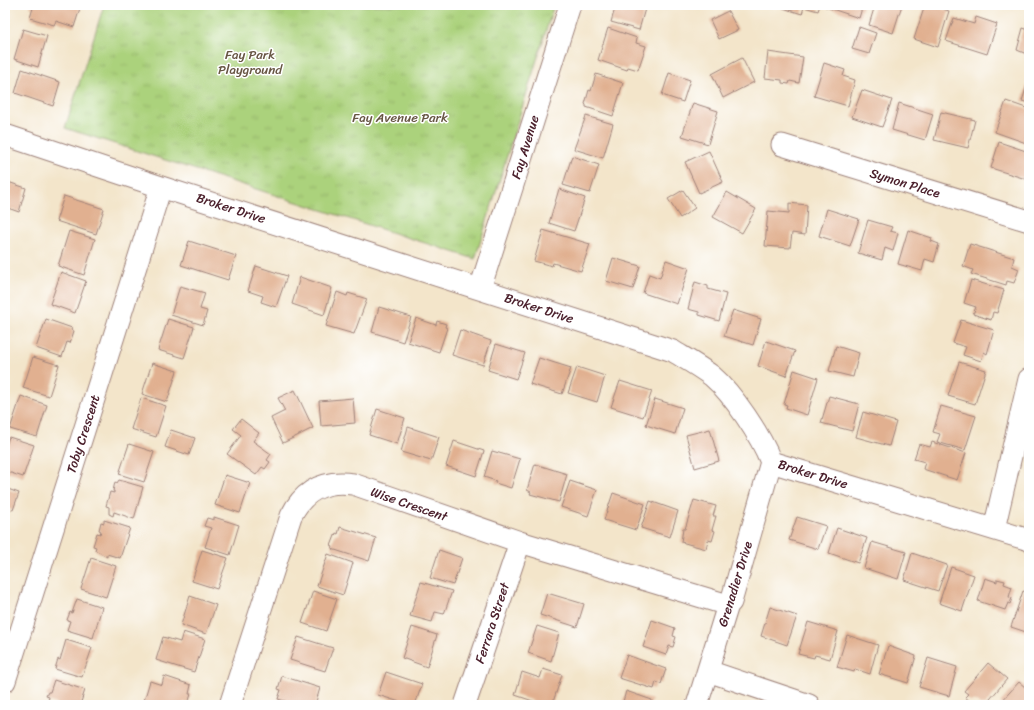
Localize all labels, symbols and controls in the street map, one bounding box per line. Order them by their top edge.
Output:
park label: Fay Park Playground [218,43,283,81]
park label: Fay Avenue Park [352,106,448,129]
street label: Fay Avenue [504,112,546,182]
street label: Symon Place [867,161,943,205]
street label: Broker Drive [193,186,269,230]
street label: Broker Drive [501,286,577,330]
street label: Toby Crescent [59,391,107,476]
street label: Broker Drive [775,452,851,496]
street label: Wise Crescent [367,480,451,528]
street label: Grenadier Drive [711,538,759,630]
street label: Ferrara Street [468,579,516,666]

